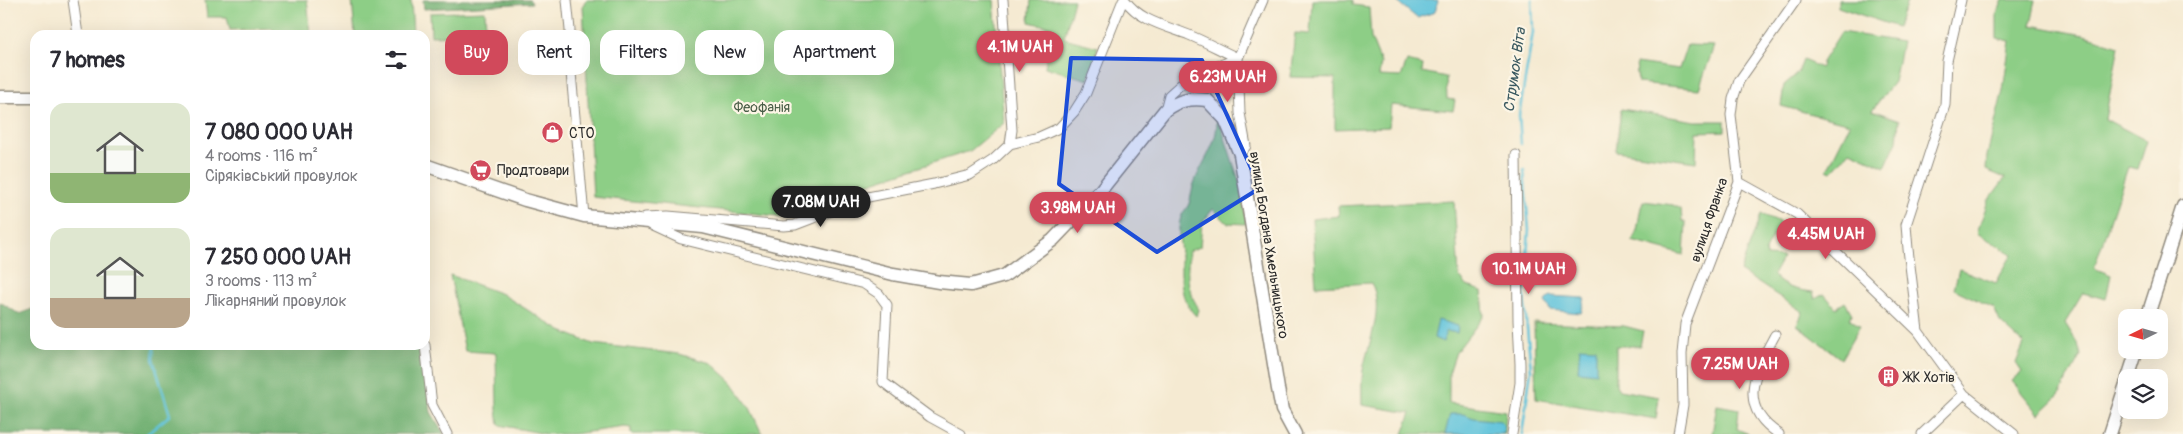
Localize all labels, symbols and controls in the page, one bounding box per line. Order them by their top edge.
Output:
water label: Струмок Віта [1500,26,1530,113]
chip: Buy [445,30,508,75]
chip: Rent [518,30,590,75]
chip: Filters [600,30,685,75]
chip: New [695,30,764,75]
chip: Apartment [774,30,894,75]
pin: 4.1M UAH [968,30,1072,73]
text: 4.1M UAH [987,37,1053,57]
icon: filters [382,46,410,74]
text: 7 homes [50,47,125,74]
pin: 6.23M UAH [1171,61,1285,103]
text: 6.23M UAH [1190,67,1266,87]
park label: Феофанія [734,99,790,116]
text: 7 080 000 UAH [205,119,353,146]
shop icon: СТО [541,121,565,145]
icon: home [90,123,150,183]
place label: СТО [569,125,594,142]
text: 4 rooms · 116 m² [205,146,318,166]
street label: вулиця Богдана Хмельницького [1246,150,1292,340]
supermarket icon: Продтовари [469,158,493,182]
place label: Продтовари [497,162,569,179]
text: Сіряківський провулок [205,166,358,186]
street label: вулиця Франка [1687,176,1731,264]
pin: 7.08M UAH [764,186,878,228]
text: 7.08M UAH [782,192,860,212]
pin: 3.98M UAH [1021,192,1135,234]
text: 3.98M UAH [1041,198,1115,218]
pin: 4.45M UAH [1769,218,1883,260]
text: 4.45M UAH [1788,224,1864,244]
text: 7 250 000 UAH [205,244,351,271]
icon: home [90,248,150,308]
pin: 10.1M UAH [1472,252,1586,295]
text: 10.1M UAH [1492,259,1566,279]
text: 3 rooms · 113 m² [205,271,317,291]
text: Лікарняний провулок [205,291,347,311]
north arrow [2118,309,2168,359]
map controls [2118,309,2168,419]
pin: 7.25M UAH [1683,348,1797,390]
text: 7.25M UAH [1702,354,1778,374]
building icon: ЖК Хотів [1876,365,1900,389]
place label: ЖК Хотів [1902,369,1955,386]
button: layers [2118,369,2168,419]

